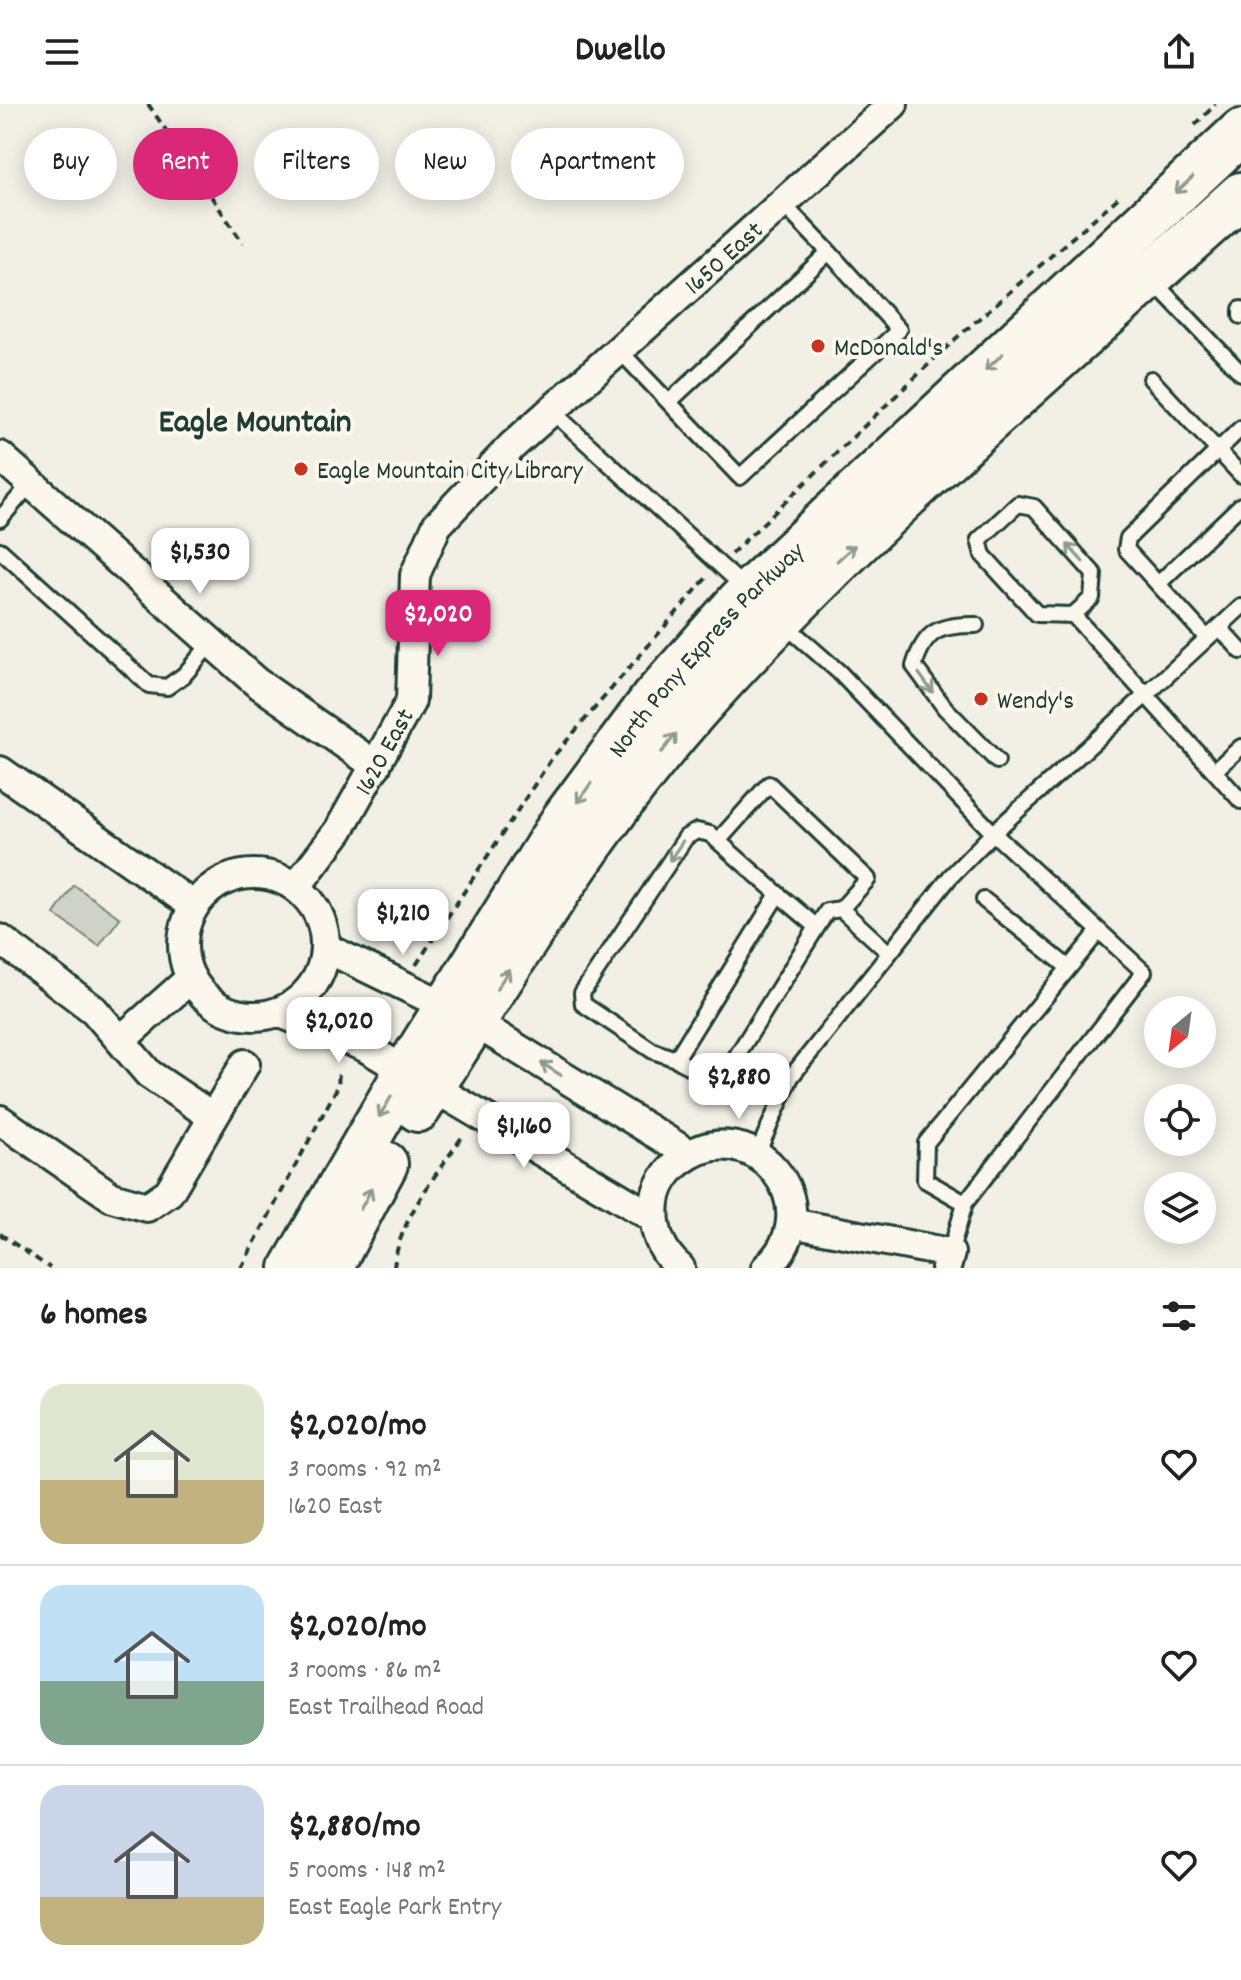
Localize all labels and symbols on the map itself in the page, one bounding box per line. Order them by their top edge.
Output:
one-way arrow [1174,176,1194,195]
street label: 1650 East [677,214,773,305]
place label: McDonald's [834,331,943,368]
marker: McDonald's [809,337,827,355]
one-way arrow [984,353,1004,371]
district label: Eagle Mountain [159,400,351,449]
place label: Eagle Mountain City Library [317,454,583,491]
marker: Eagle Mountain City Library [292,460,310,478]
pin: $1,530 [135,528,265,596]
street label: North Pony Express Parkway [601,534,814,767]
one-way arrow [835,544,855,562]
one-way arrow [1067,544,1085,564]
pin: $2,020 [373,590,503,658]
one-way arrow [918,672,935,694]
place label: Wendy's [997,684,1074,721]
marker: Wendy's [972,690,990,708]
street label: 1620 East [347,702,426,803]
one-way arrow [661,733,678,754]
one-way arrow [576,782,593,803]
one-way arrow [668,839,684,862]
pin: $1,210 [338,889,468,957]
one-way arrow [495,968,512,990]
north arrow [1144,996,1216,1068]
pin: $2,020 [274,997,404,1065]
pin: $2,880 [674,1053,804,1121]
one-way arrow [540,1061,563,1077]
one-way arrow [377,1095,393,1118]
pin: $1,160 [459,1102,589,1170]
one-way arrow [358,1187,374,1211]

